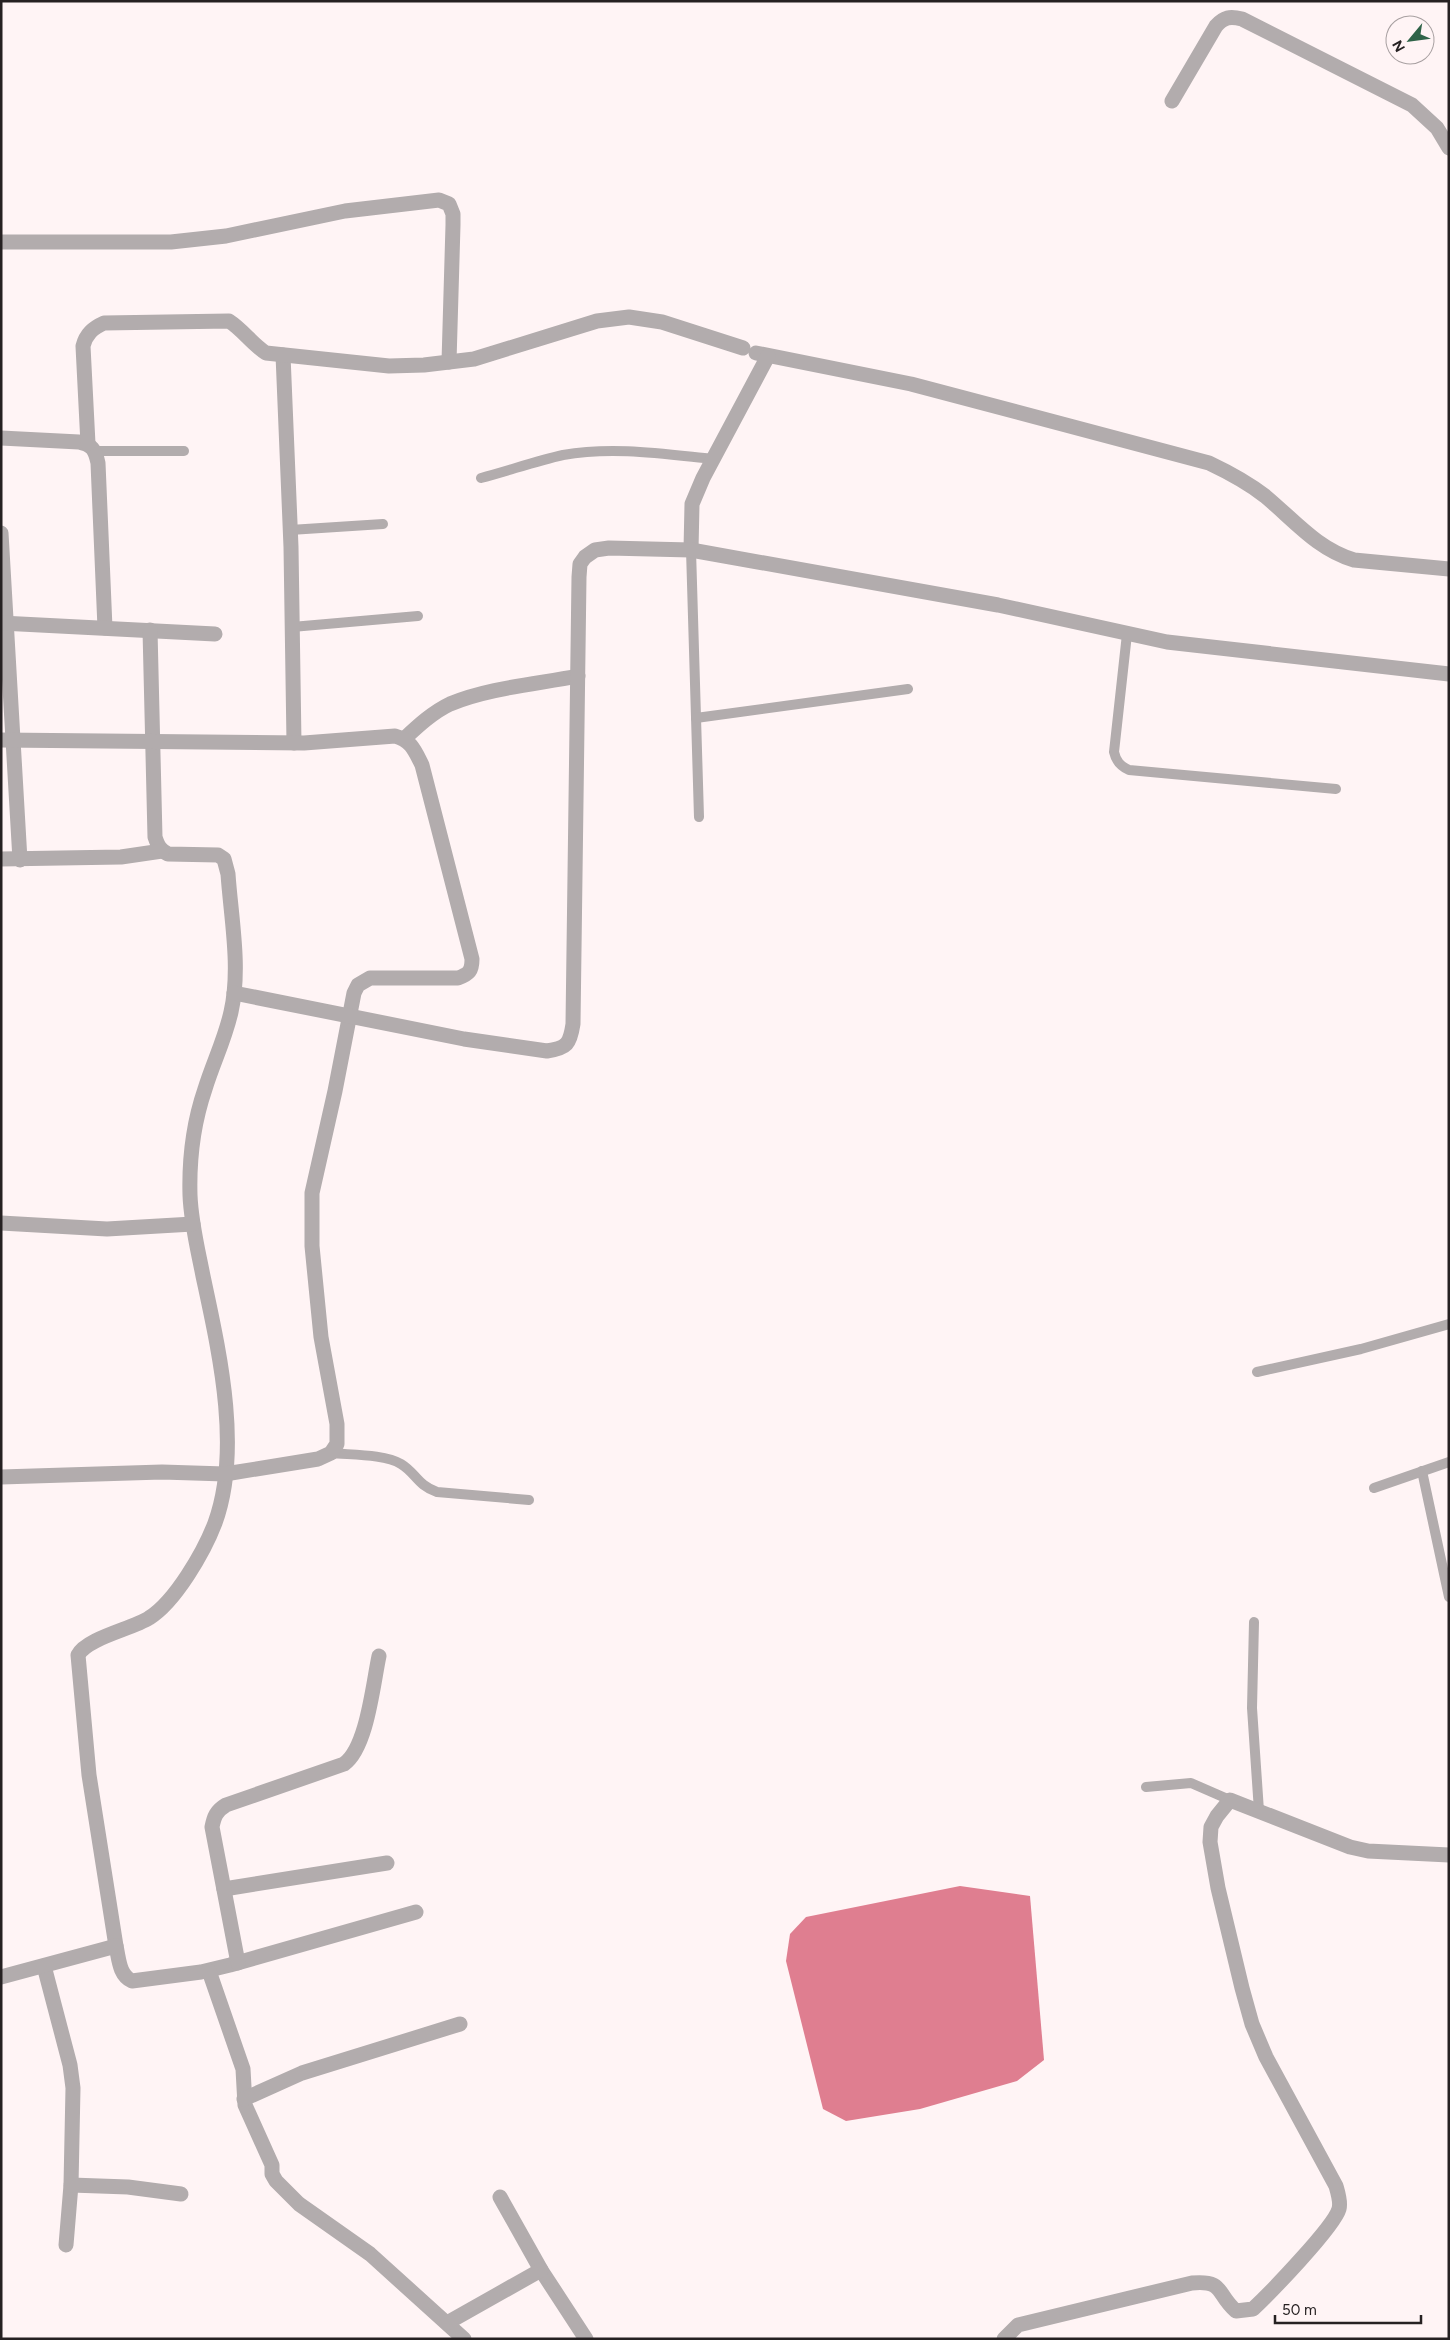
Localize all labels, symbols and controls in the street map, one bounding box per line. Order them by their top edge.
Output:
north arrow [1385,15,1435,65]
text: N [1389,37,1409,55]
scale bar [1275,2292,1421,2324]
text: 50 m [1282,2301,1317,2319]

